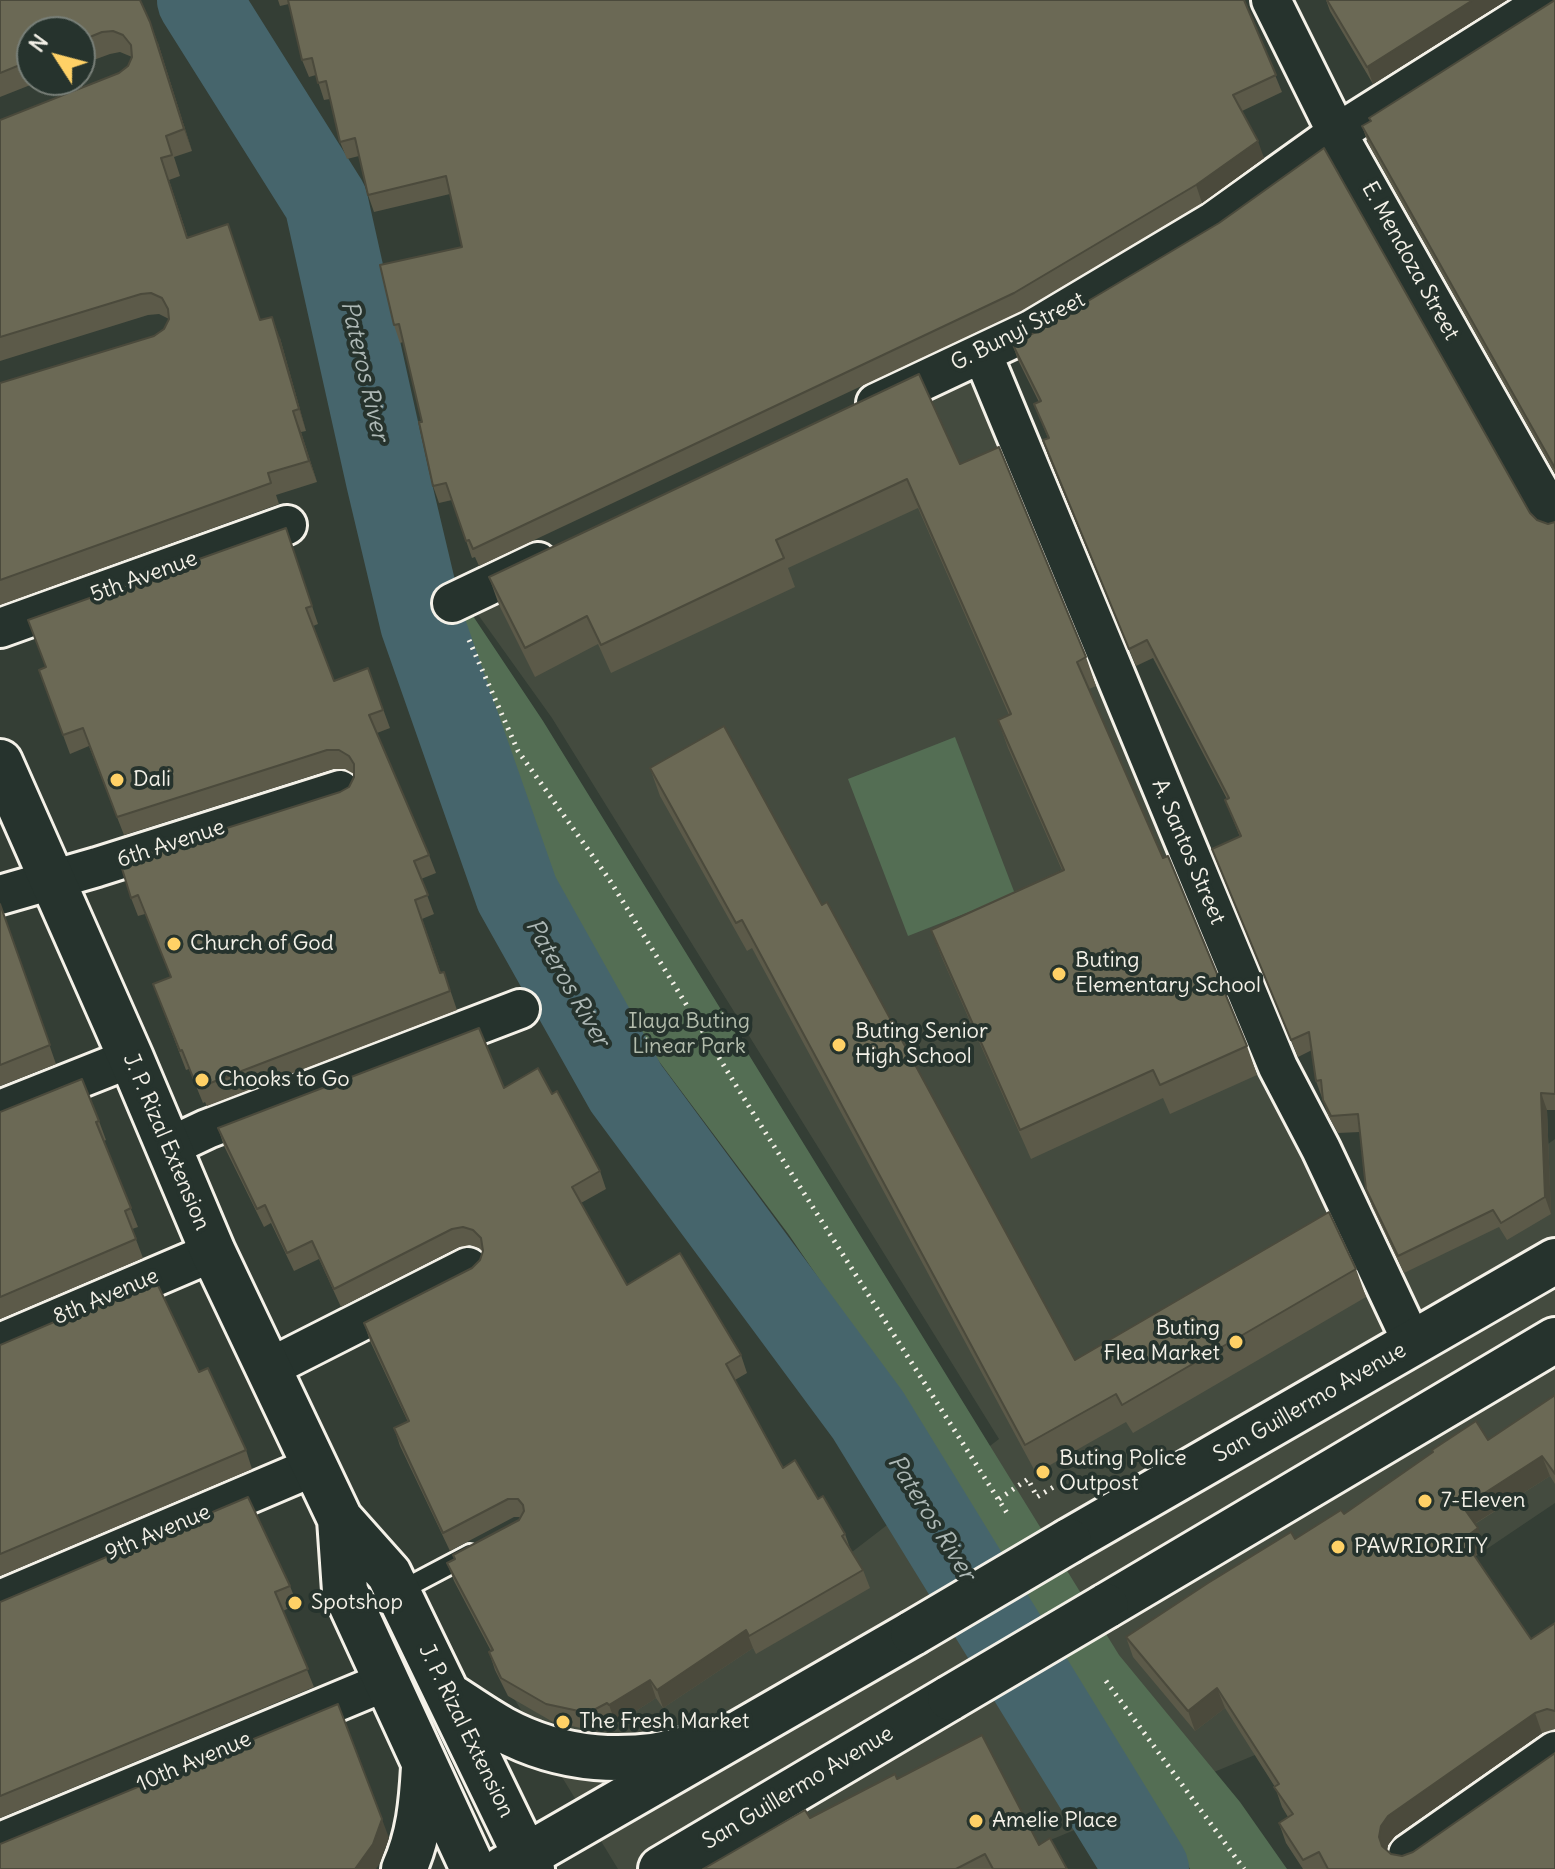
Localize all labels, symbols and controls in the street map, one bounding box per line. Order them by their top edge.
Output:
north arrow [16,16,96,96]
text: N [22,29,54,57]
street label: E. Mendoza Street [1356,177,1464,345]
street label: G. Bunyi Street [947,287,1089,377]
water label: Pateros River [334,298,394,444]
street label: 5th Avenue [87,545,201,609]
place label: Dali [133,767,171,793]
marker: Dali [108,771,126,789]
street label: A. Santos Street [1146,776,1230,928]
street label: 6th Avenue [114,814,228,874]
water label: Pateros River [519,914,615,1052]
place label: Church of God [190,931,334,957]
marker: Church of God [165,935,183,953]
place label: Buting Elementary School [1075,948,1261,1000]
marker: Buting Elementary School [1050,965,1068,983]
park label: Ilaya Buting Linear Park [628,1009,750,1060]
place label: Buting Senior High School [855,1019,988,1070]
marker: Buting Senior High School [830,1036,848,1054]
street label: J. P. Rizal Extension [117,1050,215,1234]
place label: Chooks to Go [218,1067,350,1093]
marker: Chooks to Go [193,1071,211,1089]
street label: 8th Avenue [49,1263,163,1331]
place label: Buting Flea Market [1103,1316,1220,1368]
marker: Buting Flea Market [1227,1333,1245,1351]
street label: San Guillermo Avenue [1209,1337,1411,1469]
place label: Buting Police Outpost [1059,1446,1186,1498]
water label: Pateros River [881,1450,981,1586]
marker: Buting Police Outpost [1034,1463,1052,1481]
place label: 7-Eleven [1441,1488,1525,1514]
marker: 7-Eleven [1416,1492,1434,1510]
street label: 9th Avenue [101,1499,215,1567]
place label: PAWRIORITY [1354,1534,1488,1560]
marker: PAWRIORITY [1329,1538,1347,1556]
place label: Spotshop [311,1590,403,1616]
marker: Spotshop [286,1594,304,1612]
street label: J. P. Rizal Extension [413,1640,519,1822]
place label: The Fresh Market [579,1709,749,1735]
marker: The Fresh Market [554,1713,572,1731]
street label: San Guillermo Avenue [698,1721,898,1855]
street label: 10th Avenue [133,1726,255,1798]
place label: Amelie Place [992,1808,1117,1834]
marker: Amelie Place [967,1812,985,1830]

